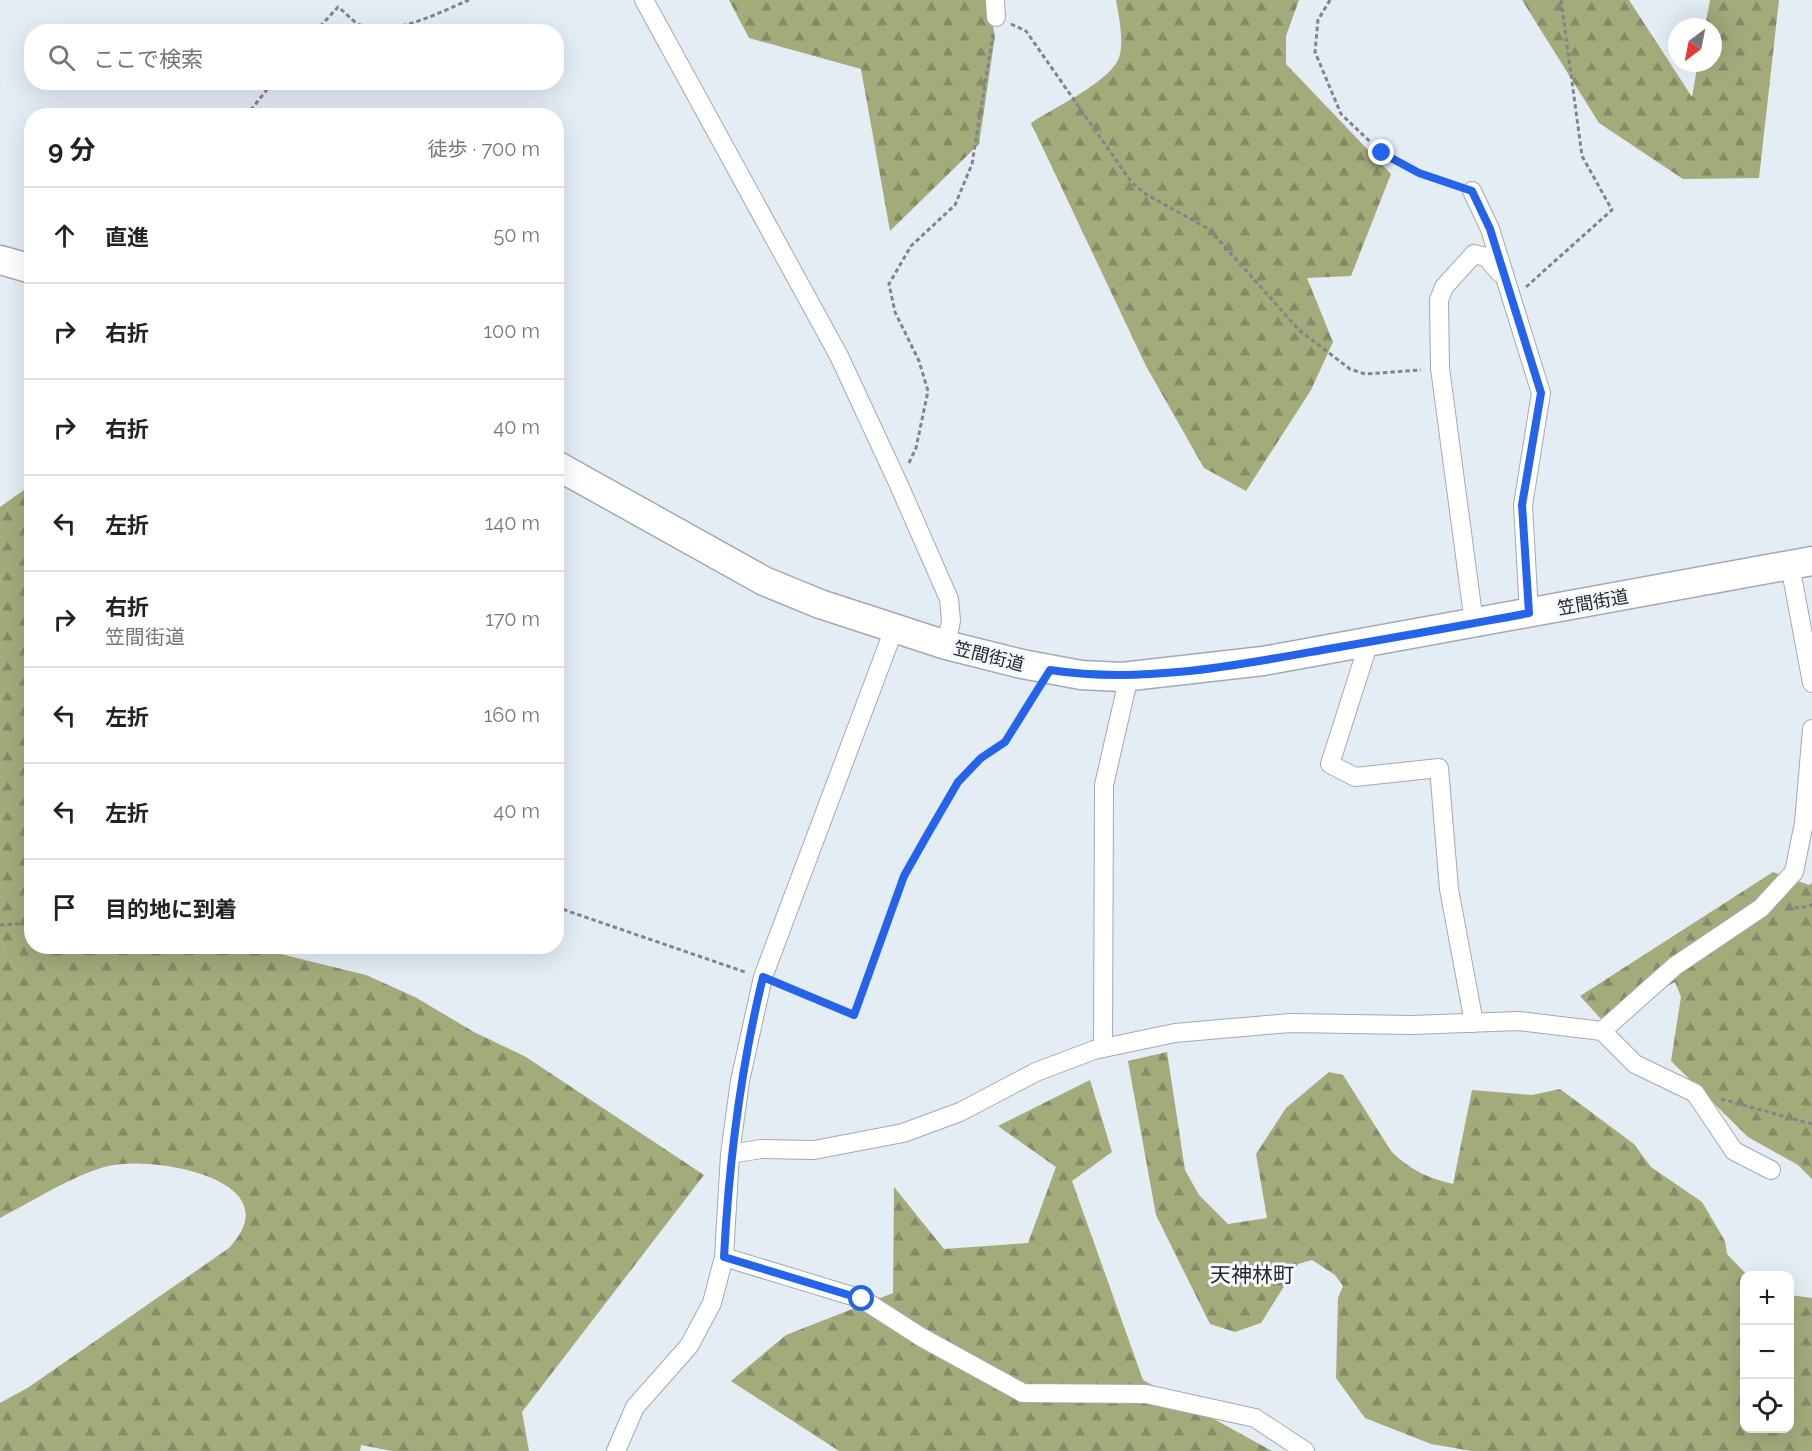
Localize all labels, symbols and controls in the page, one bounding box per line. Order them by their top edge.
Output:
north arrow [1668,18,1722,72]
search box [24,24,564,90]
icon: search [45,41,78,74]
text: ここで検索 [93,46,203,72]
text: 9 分 [48,135,96,165]
text: 徒歩 · 700 m [427,137,540,161]
route end [1368,139,1394,165]
icon: ahead [48,219,81,252]
text: 50 m [493,223,540,247]
text: 直進 [105,224,149,250]
icon: right [48,315,81,348]
text: 100 m [483,319,540,343]
text: 右折 [105,320,149,346]
icon: right [48,411,81,444]
text: 40 m [493,415,540,439]
text: 右折 [105,416,149,442]
icon: left [48,507,81,540]
text: 140 m [485,511,540,535]
text: 左折 [105,512,149,538]
street label: 笠間街道 [1556,585,1630,619]
text: 右折 [105,594,149,620]
icon: right [48,603,81,636]
text: 170 m [485,607,540,631]
text: 笠間街道 [105,625,185,649]
street label: 笠間街道 [952,637,1026,675]
icon: left [48,699,81,732]
text: 160 m [484,703,540,727]
text: 左折 [105,704,149,730]
icon: left [48,795,81,828]
text: 40 m [493,799,540,823]
text: 左折 [105,800,149,826]
icon: arrive [48,891,81,924]
text: 目的地に到着 [105,896,237,922]
district label: 天神林町 [1210,1262,1294,1287]
map controls [1740,1271,1794,1433]
button: + [1740,1271,1794,1325]
route start [848,1285,874,1311]
button: − [1740,1325,1794,1379]
button: locate [1740,1379,1794,1433]

